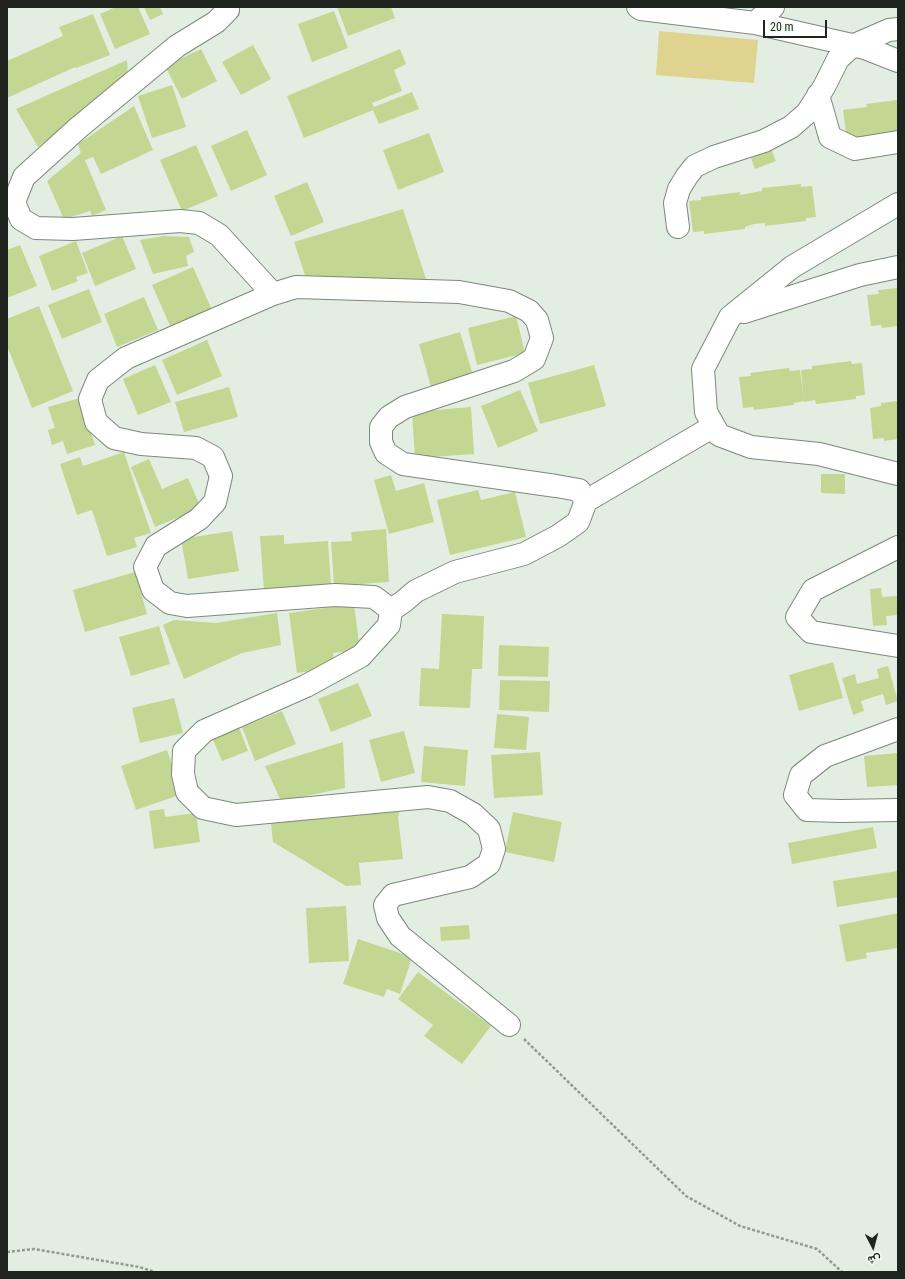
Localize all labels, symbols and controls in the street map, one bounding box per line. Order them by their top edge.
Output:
scale bar [765,12,829,38]
text: 20 m [770,20,794,34]
north arrow [853,1227,893,1267]
text: ش [867,1252,882,1267]

